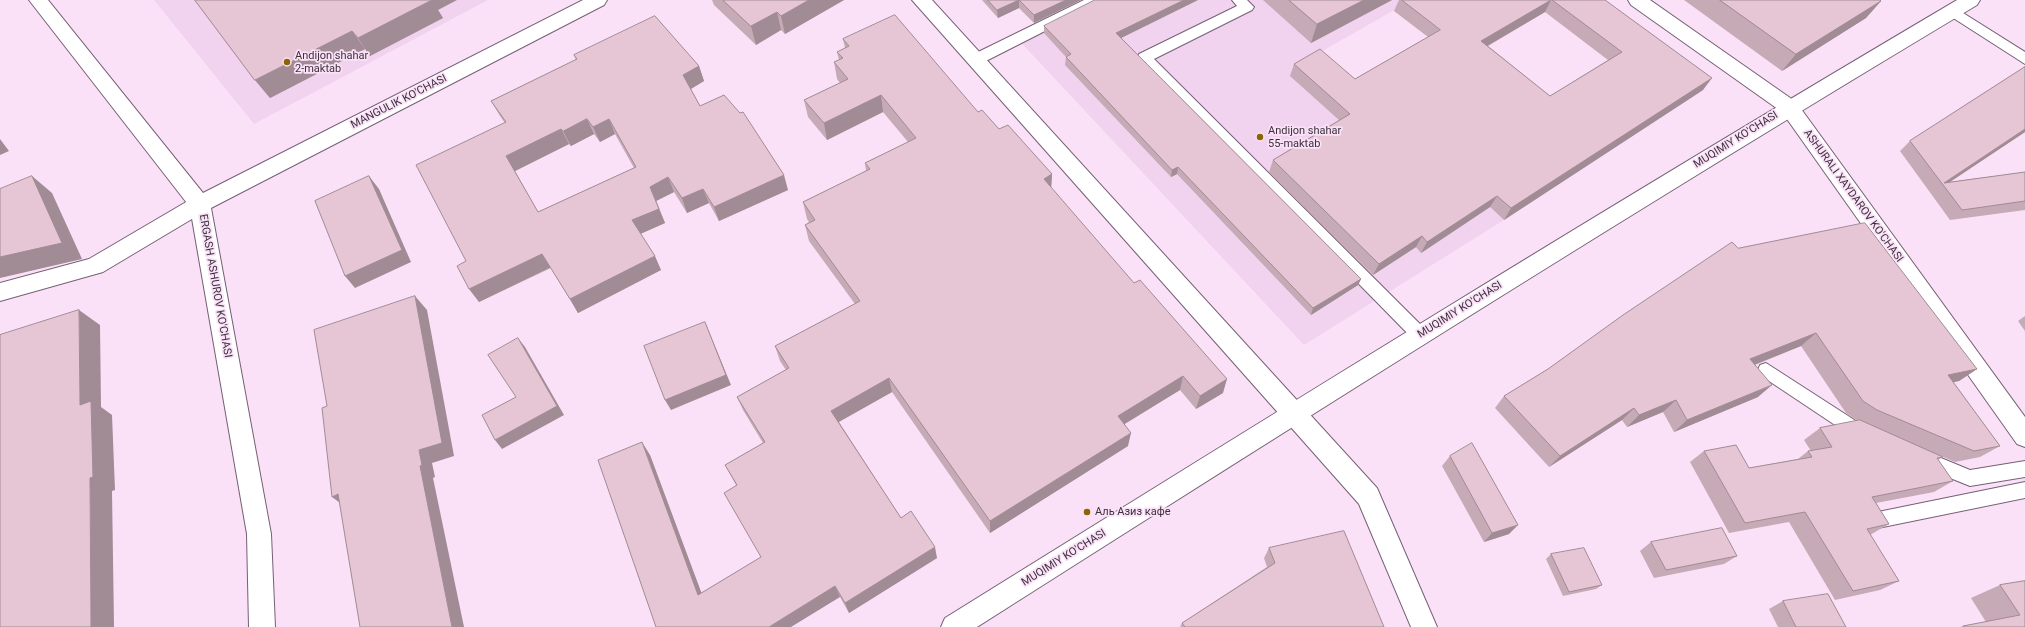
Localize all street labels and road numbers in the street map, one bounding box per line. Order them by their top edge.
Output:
street label: MANGULIK KO'CHASI [349,72,449,132]
street label: MUQIMIY KO'CHASI [1691,109,1781,171]
street label: ASHURALI XAYDAROV KO'CHASI [1800,127,1906,265]
street label: ERGASH ASHUROV KO'CHASI [196,213,234,359]
street label: MUQIMIY KO'CHASI [1415,279,1505,341]
street label: MUQIMIY KO'CHASI [1019,527,1109,589]

